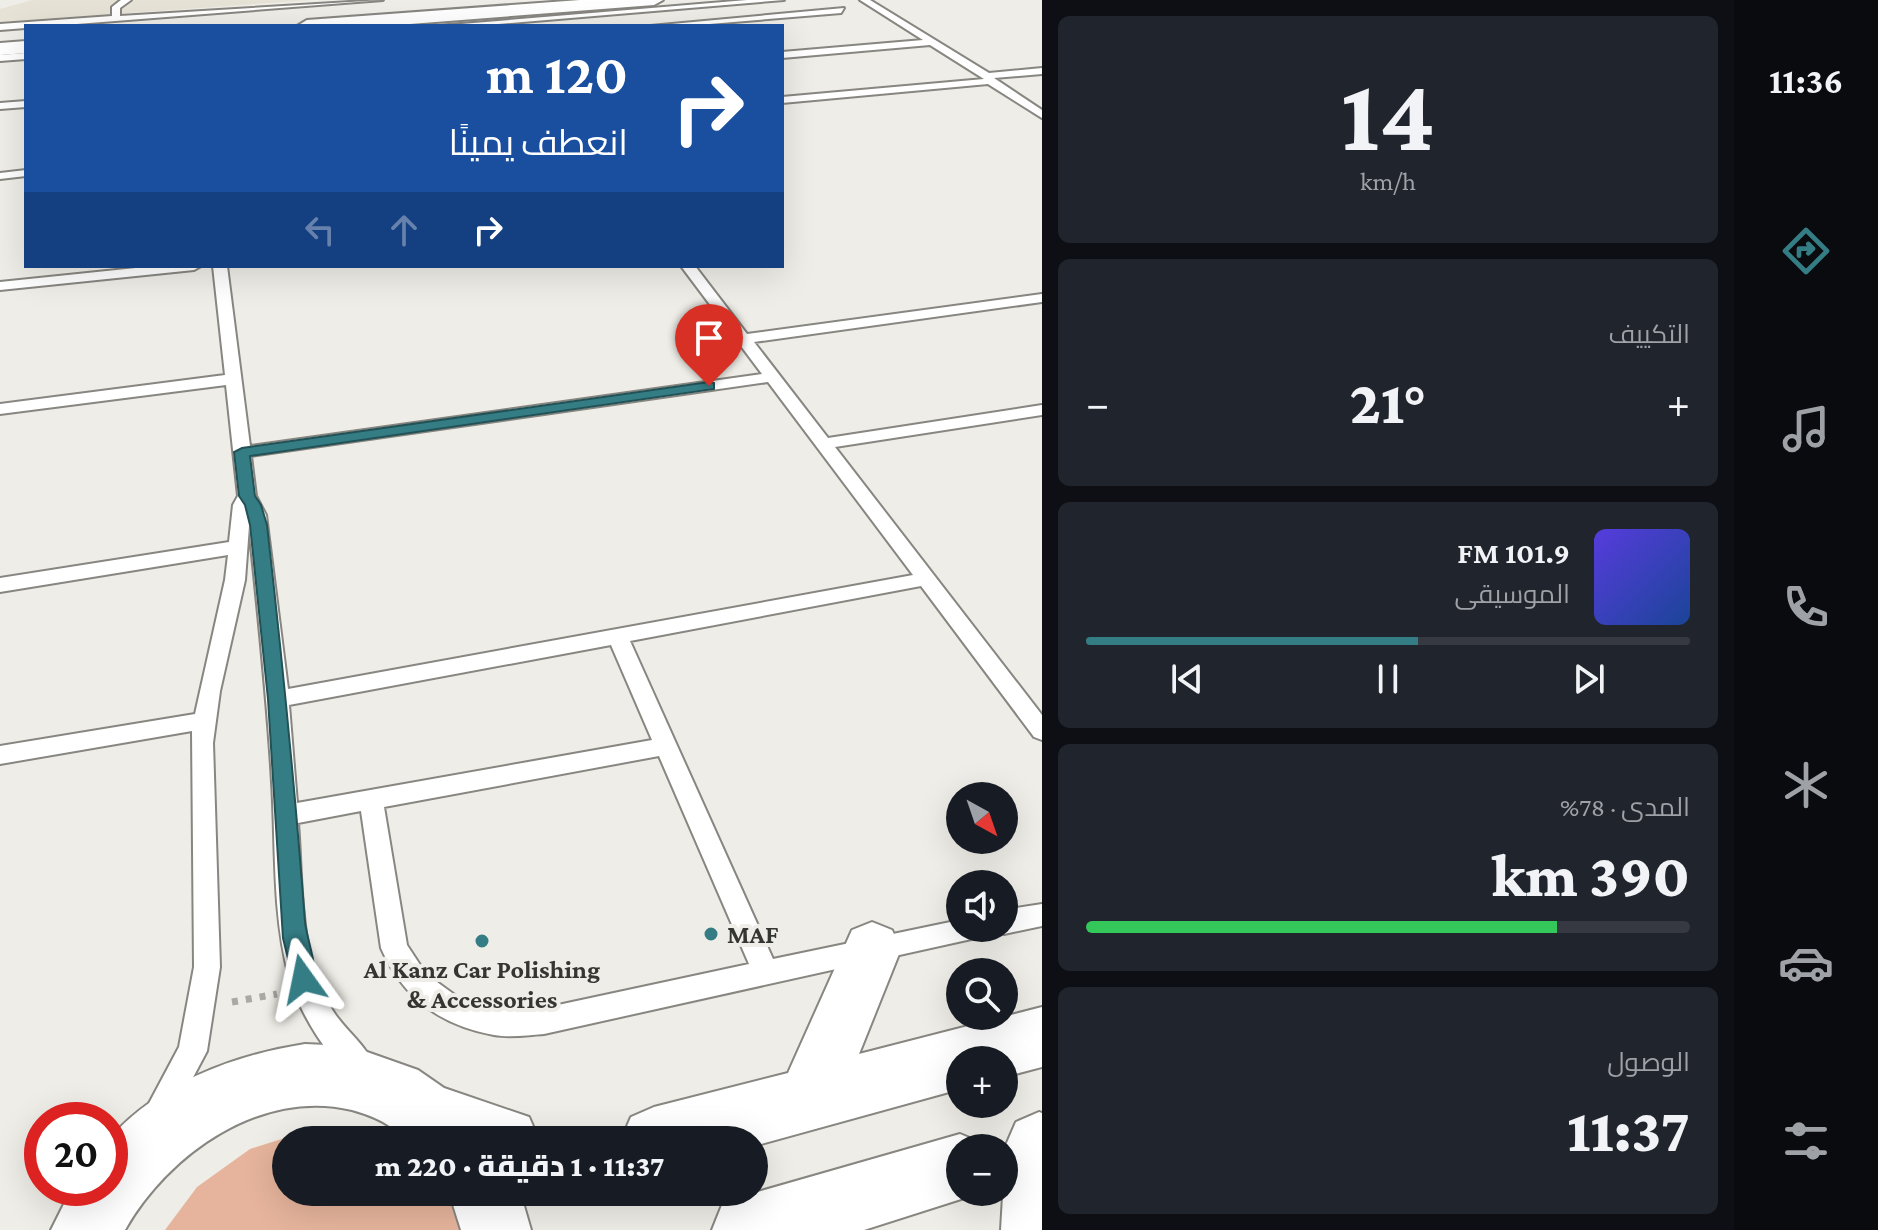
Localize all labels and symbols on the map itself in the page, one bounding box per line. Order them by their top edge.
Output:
pin [675,304,743,386]
north arrow [946,782,1018,854]
place label: MAF [727,920,779,949]
marker: MAF [702,925,720,943]
marker: Al Kanz Car Polishing & Accessories [473,932,491,950]
position arrow [261,937,345,1021]
place label: Al Kanz Car Polishing & Accessories [363,955,600,1014]
speed limit sign: 20 [24,1102,128,1206]

